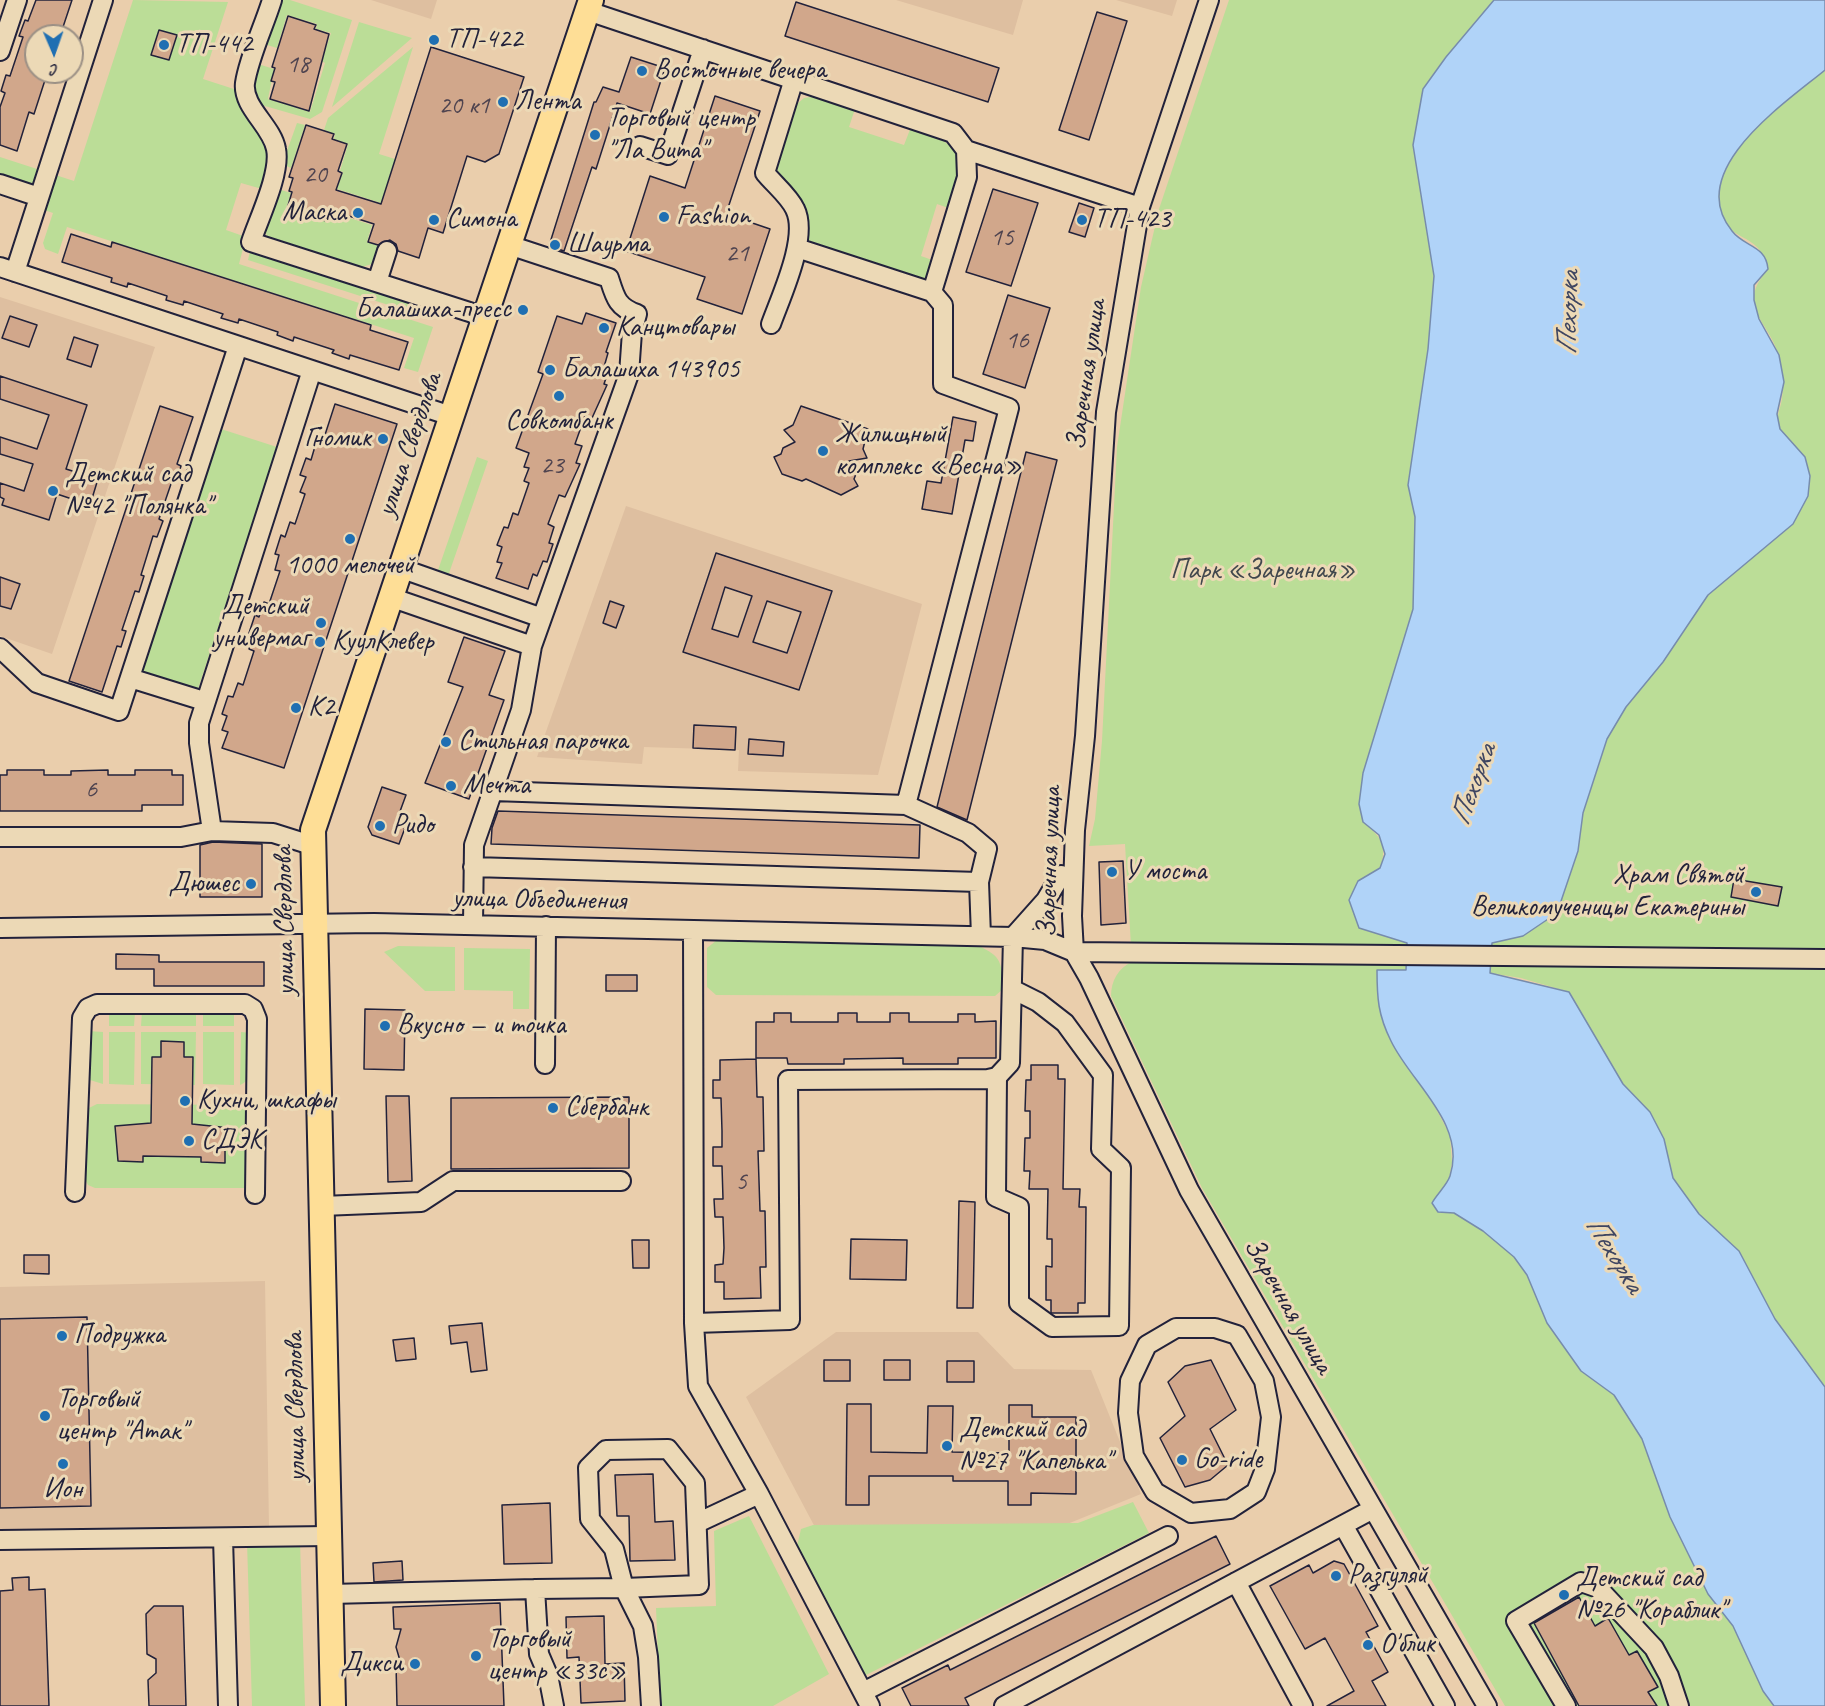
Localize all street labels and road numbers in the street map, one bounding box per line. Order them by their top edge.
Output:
street label: Заречная улица [1060,298,1114,452]
street label: улица Свердлова [370,369,450,521]
street label: Заречная улица [1031,786,1069,938]
street label: улица Свердлова [267,846,303,996]
street label: улица Объединения [452,882,626,918]
street label: Заречная улица [1236,1232,1340,1380]
street label: улица Свердлова [278,1332,314,1482]

